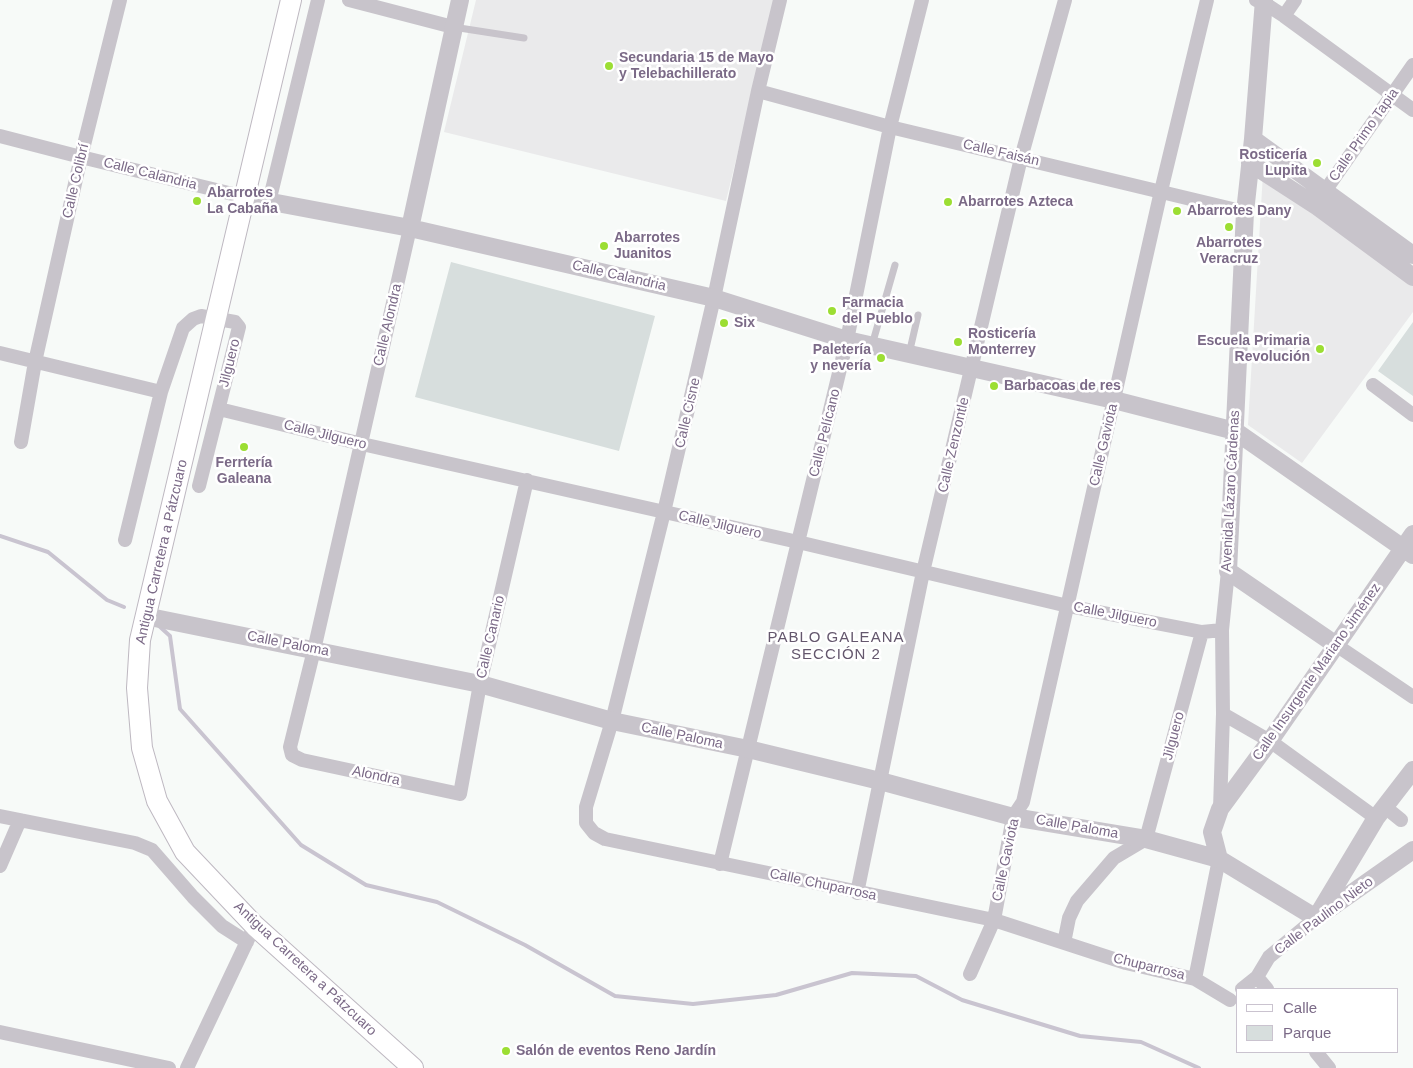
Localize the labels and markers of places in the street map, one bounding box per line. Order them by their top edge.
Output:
place label: Secundaria 15 de Mayo y Telebachillerato [619,50,774,82]
marker: Secundaria 15 de Mayo y Telebachillerato [603,60,615,72]
place label: Rosticería Lupita [1239,147,1307,180]
marker: Rosticería Lupita [1311,157,1323,169]
place label: Abarrotes La Cabaña [207,185,278,218]
place label: Abarrotes Azteca [958,194,1073,210]
marker: Abarrotes La Cabaña [191,195,203,207]
marker: Abarrotes Azteca [942,196,954,208]
place label: Abarrotes Dany [1187,203,1291,219]
marker: Abarrotes Dany [1171,205,1183,217]
marker: Abarrotes Veracruz [1223,221,1235,233]
place label: Abarrotes Juanitos [614,230,680,262]
place label: Abarrotes Veracruz [1196,235,1262,268]
marker: Abarrotes Juanitos [598,240,610,252]
place label: Farmacia del Pueblo [842,295,913,328]
marker: Farmacia del Pueblo [826,305,838,317]
place label: Six [734,315,755,331]
marker: Six [718,317,730,329]
place label: Rosticería Monterrey [968,326,1036,358]
place label: Escuela Primaria Revolución [1197,333,1310,366]
marker: Rosticería Monterrey [952,336,964,348]
place label: Paletería y nevería [810,342,871,374]
marker: Escuela Primaria Revolución [1314,343,1326,355]
marker: Paletería y nevería [875,352,887,364]
place label: Barbacoas de res [1004,378,1121,394]
marker: Barbacoas de res [988,380,1000,392]
marker: Ferrtería Galeana [238,441,250,453]
place label: Ferrtería Galeana [216,455,272,488]
place label: Salón de eventos Reno Jardín [516,1043,716,1059]
marker: Salón de eventos Reno Jardín [500,1045,512,1057]

